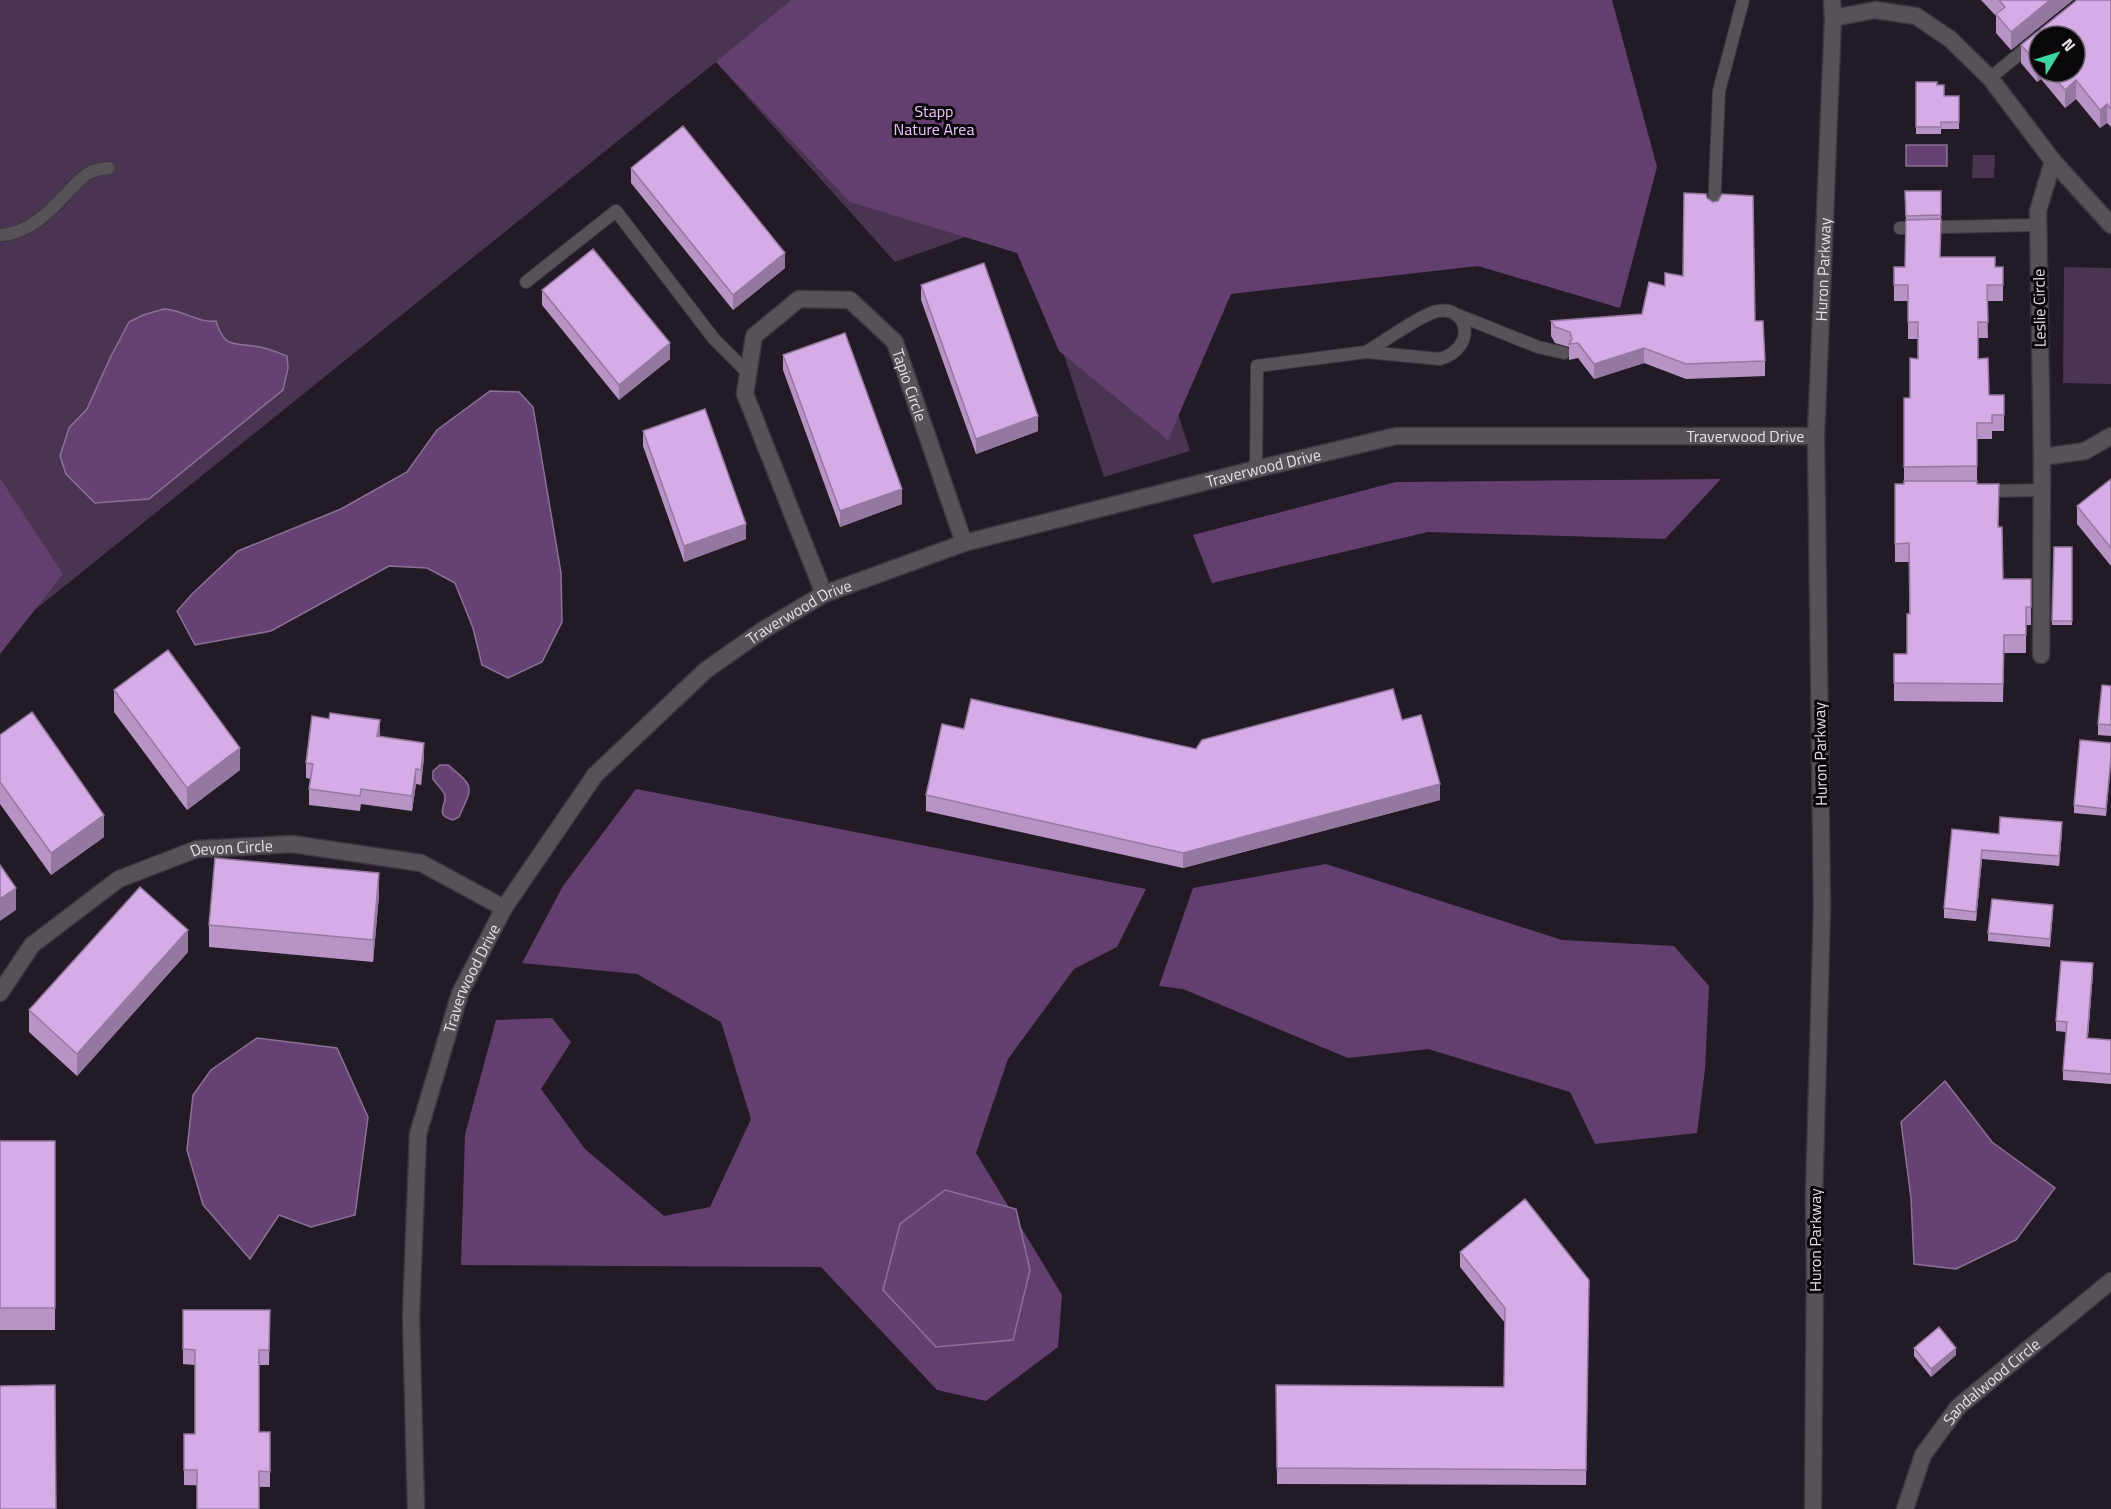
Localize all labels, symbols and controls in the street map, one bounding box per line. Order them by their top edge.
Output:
north arrow [2027,24,2087,84]
text: N [2056,33,2082,57]
park label: Stapp Nature Area [894,99,974,141]
street label: Huron Parkway [1809,217,1837,322]
street label: Leslie Circle [2026,269,2052,347]
street label: Tapio Circle [886,345,933,425]
street label: Traverwood Drive [1687,424,1804,448]
street label: Traverwood Drive [1203,442,1323,493]
street label: Traverwood Drive [741,573,855,650]
street label: Huron Parkway [1807,702,1833,806]
street label: Devon Circle [186,833,273,863]
street label: Traverwood Drive [437,919,506,1036]
street label: Huron Parkway [1803,1188,1827,1292]
street label: Sandalwood Circle [1937,1332,2045,1430]

